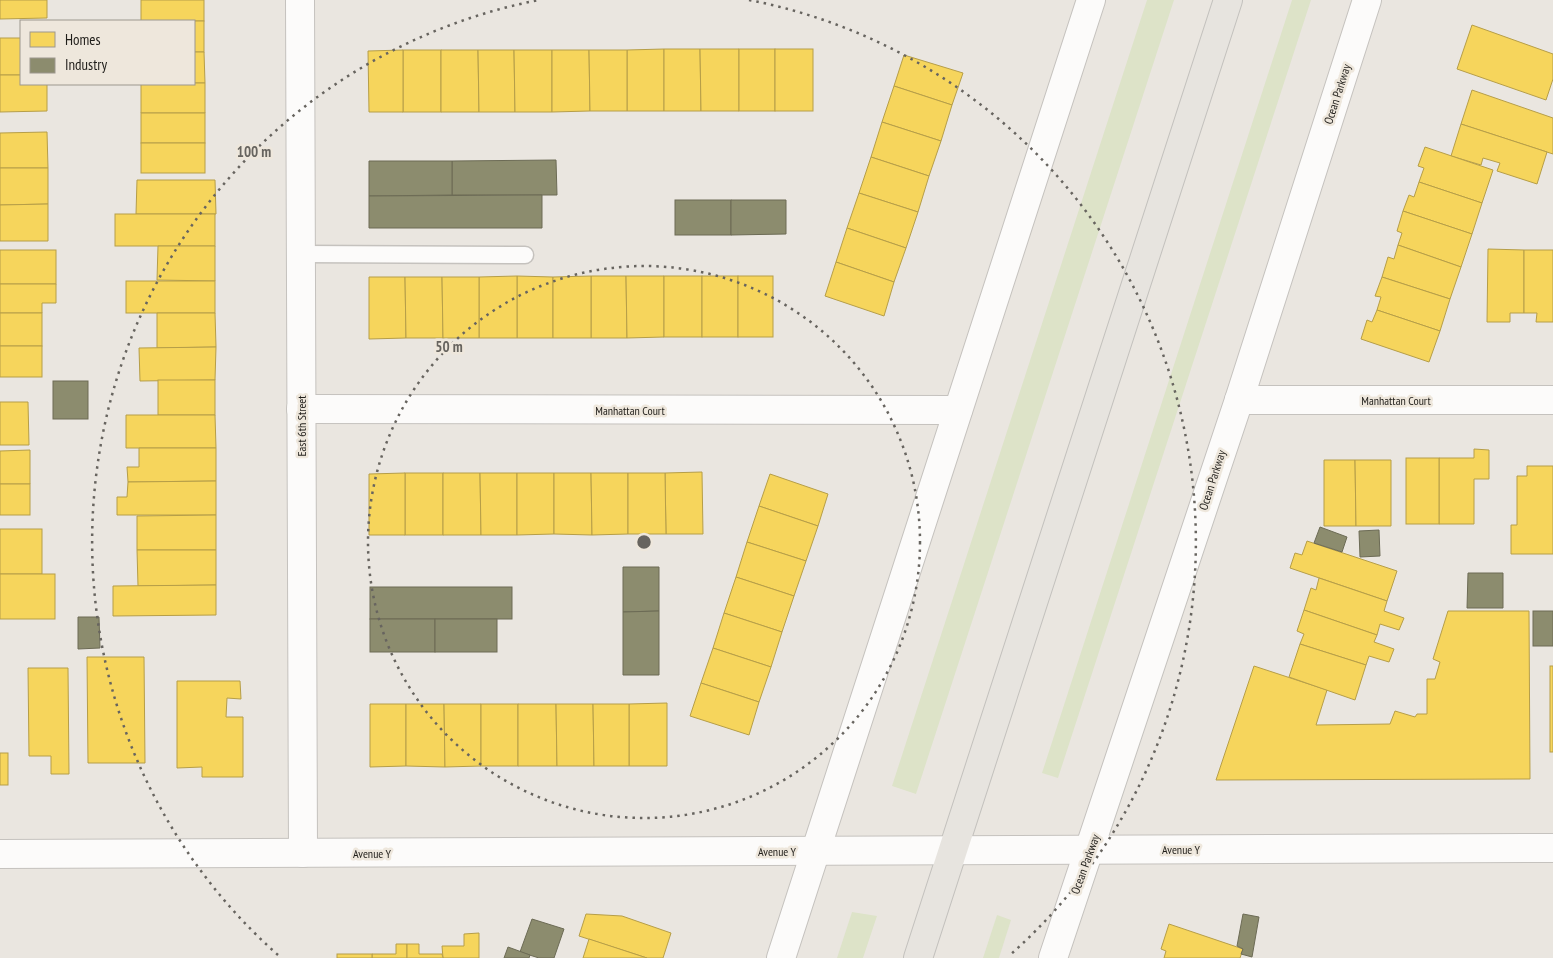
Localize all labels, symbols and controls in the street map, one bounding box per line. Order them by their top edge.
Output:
legend [20,20,195,85]
text: Homes [65,30,101,49]
text: Industry [65,55,107,74]
street label: Ocean Parkway [1320,62,1354,126]
text: 100 m [237,142,271,161]
text: 50 m [435,337,463,356]
street label: Manhattan Court [1361,393,1431,408]
street label: East 6th Street [294,395,309,457]
street label: Manhattan Court [595,403,665,418]
street label: Ocean Parkway [1195,448,1229,512]
centre of rings [635,533,653,551]
street label: Ocean Parkway [1067,832,1103,896]
street label: Avenue Y [1162,842,1201,857]
street label: Avenue Y [758,844,797,859]
street label: Avenue Y [353,846,392,861]

